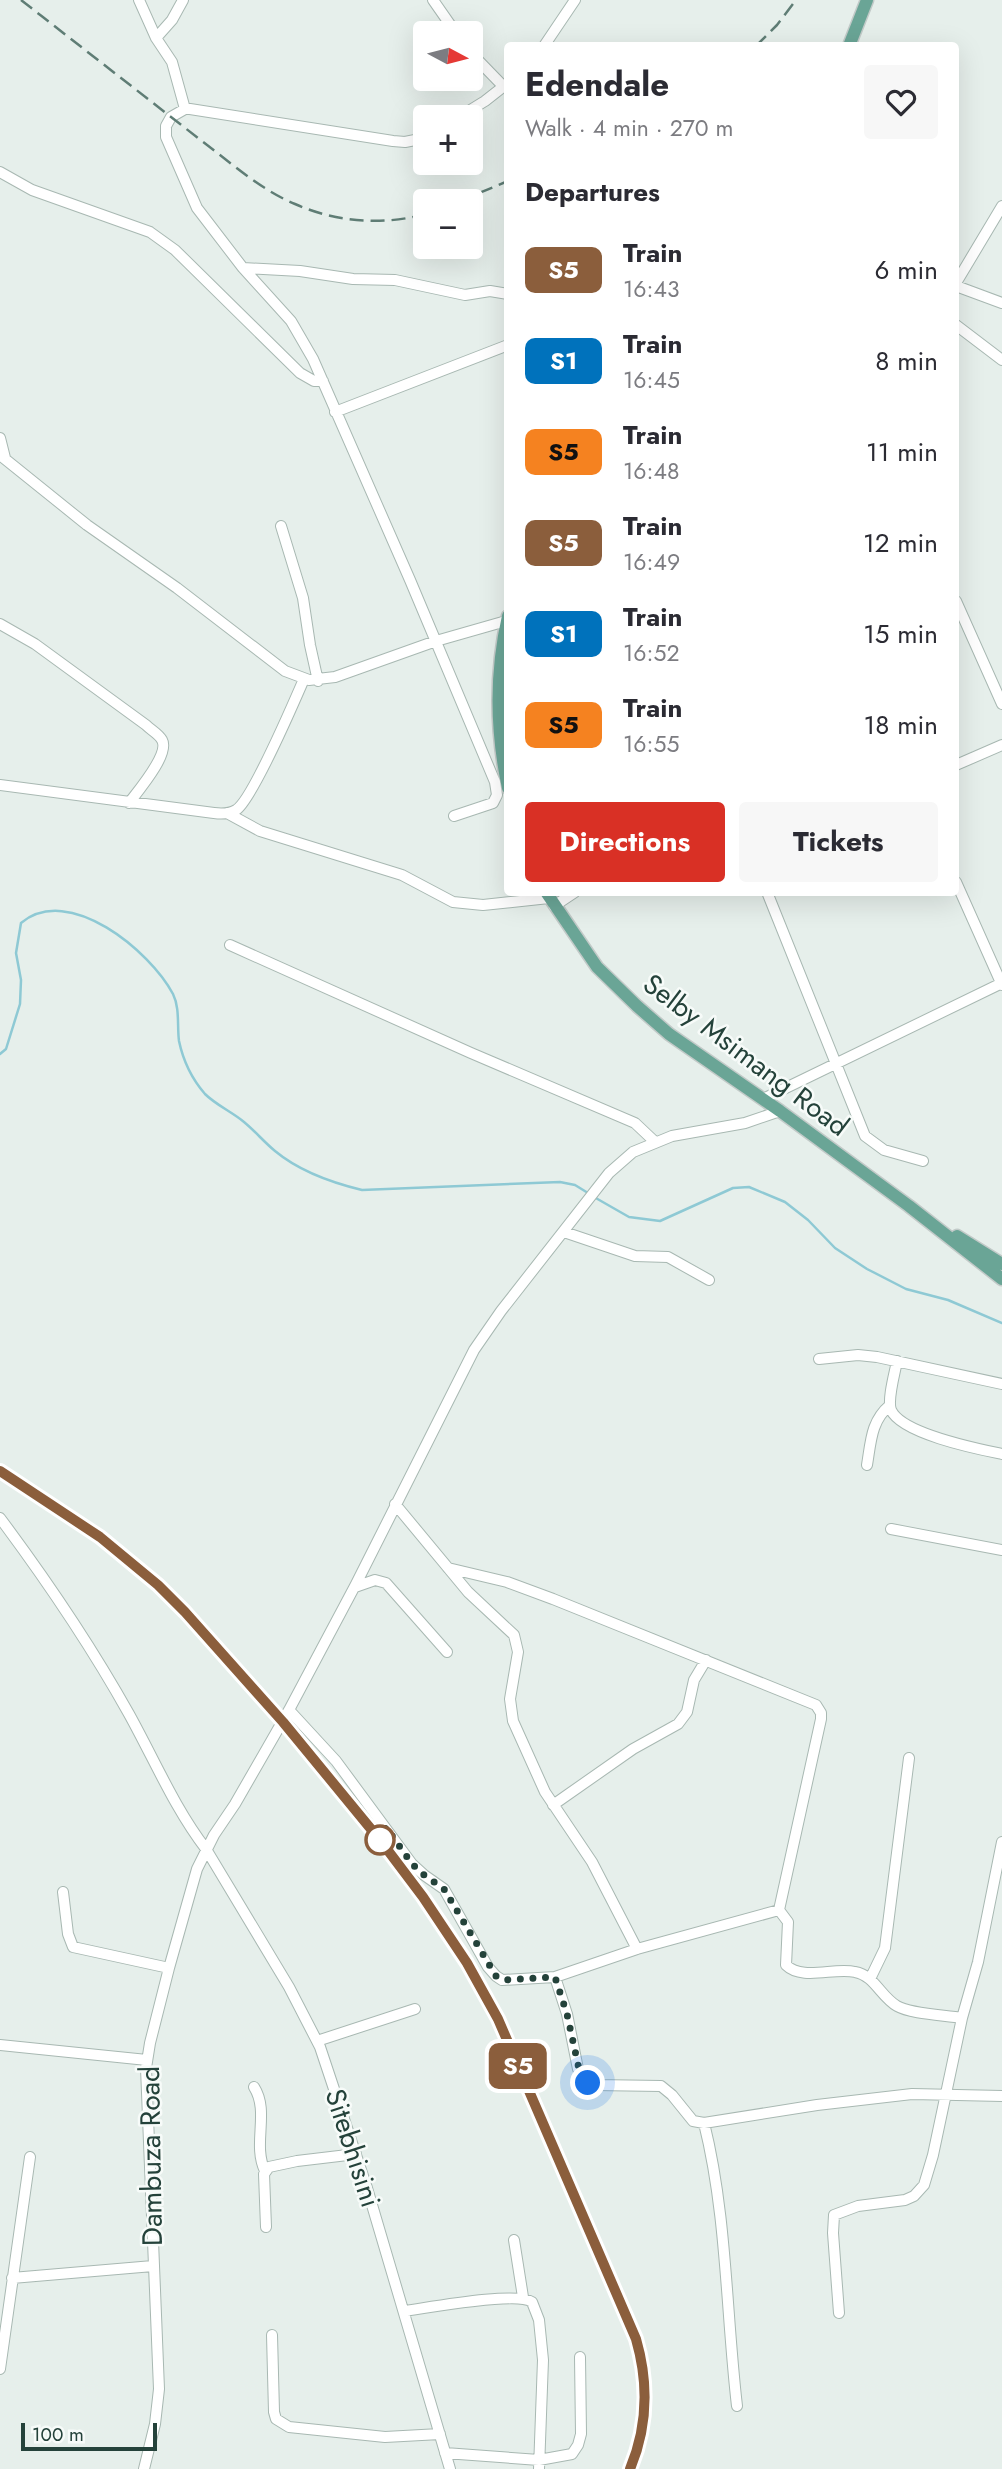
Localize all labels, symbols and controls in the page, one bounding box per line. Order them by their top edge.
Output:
north arrow [413,21,483,91]
map controls [413,21,483,259]
text: Edendale [525,61,669,108]
button: heart [864,65,938,139]
button: + [413,105,483,175]
text: Walk · 4 min · 270 m [525,111,733,145]
text: Departures [525,173,660,211]
button: − [413,189,483,259]
text: Train [623,234,682,272]
text: 6 min [875,251,938,289]
text: S5 [548,252,579,287]
text: 16:43 [623,272,679,306]
text: Train [623,325,682,363]
text: 8 min [875,342,938,380]
text: S1 [550,343,577,378]
text: 16:45 [623,363,680,397]
text: Train [623,416,682,454]
text: 11 min [866,433,938,471]
text: S5 [548,434,579,469]
text: 16:48 [623,454,679,488]
text: Train [623,507,682,545]
text: 12 min [863,524,938,562]
text: S5 [548,525,579,560]
text: 16:49 [623,545,680,579]
text: Train [623,598,682,636]
text: 15 min [863,615,938,653]
text: S1 [550,616,577,651]
text: 16:52 [623,636,680,670]
text: Train [623,689,682,727]
text: 18 min [864,706,938,744]
text: S5 [548,707,579,742]
text: 16:55 [623,727,679,761]
button: Directions [525,802,725,882]
button: Tickets [739,802,938,882]
street label: Selby Msimang Road [634,964,858,1146]
unlabelled marker [365,1825,395,1855]
line badge: S5 [486,2043,550,2089]
text: S5 [503,2048,533,2083]
your location [570,2065,605,2100]
street label: Dambuza Road [129,2066,173,2246]
street label: Sitebhisini [315,2084,391,2212]
scale bar [21,2420,158,2452]
text: 100 m [32,2421,84,2448]

